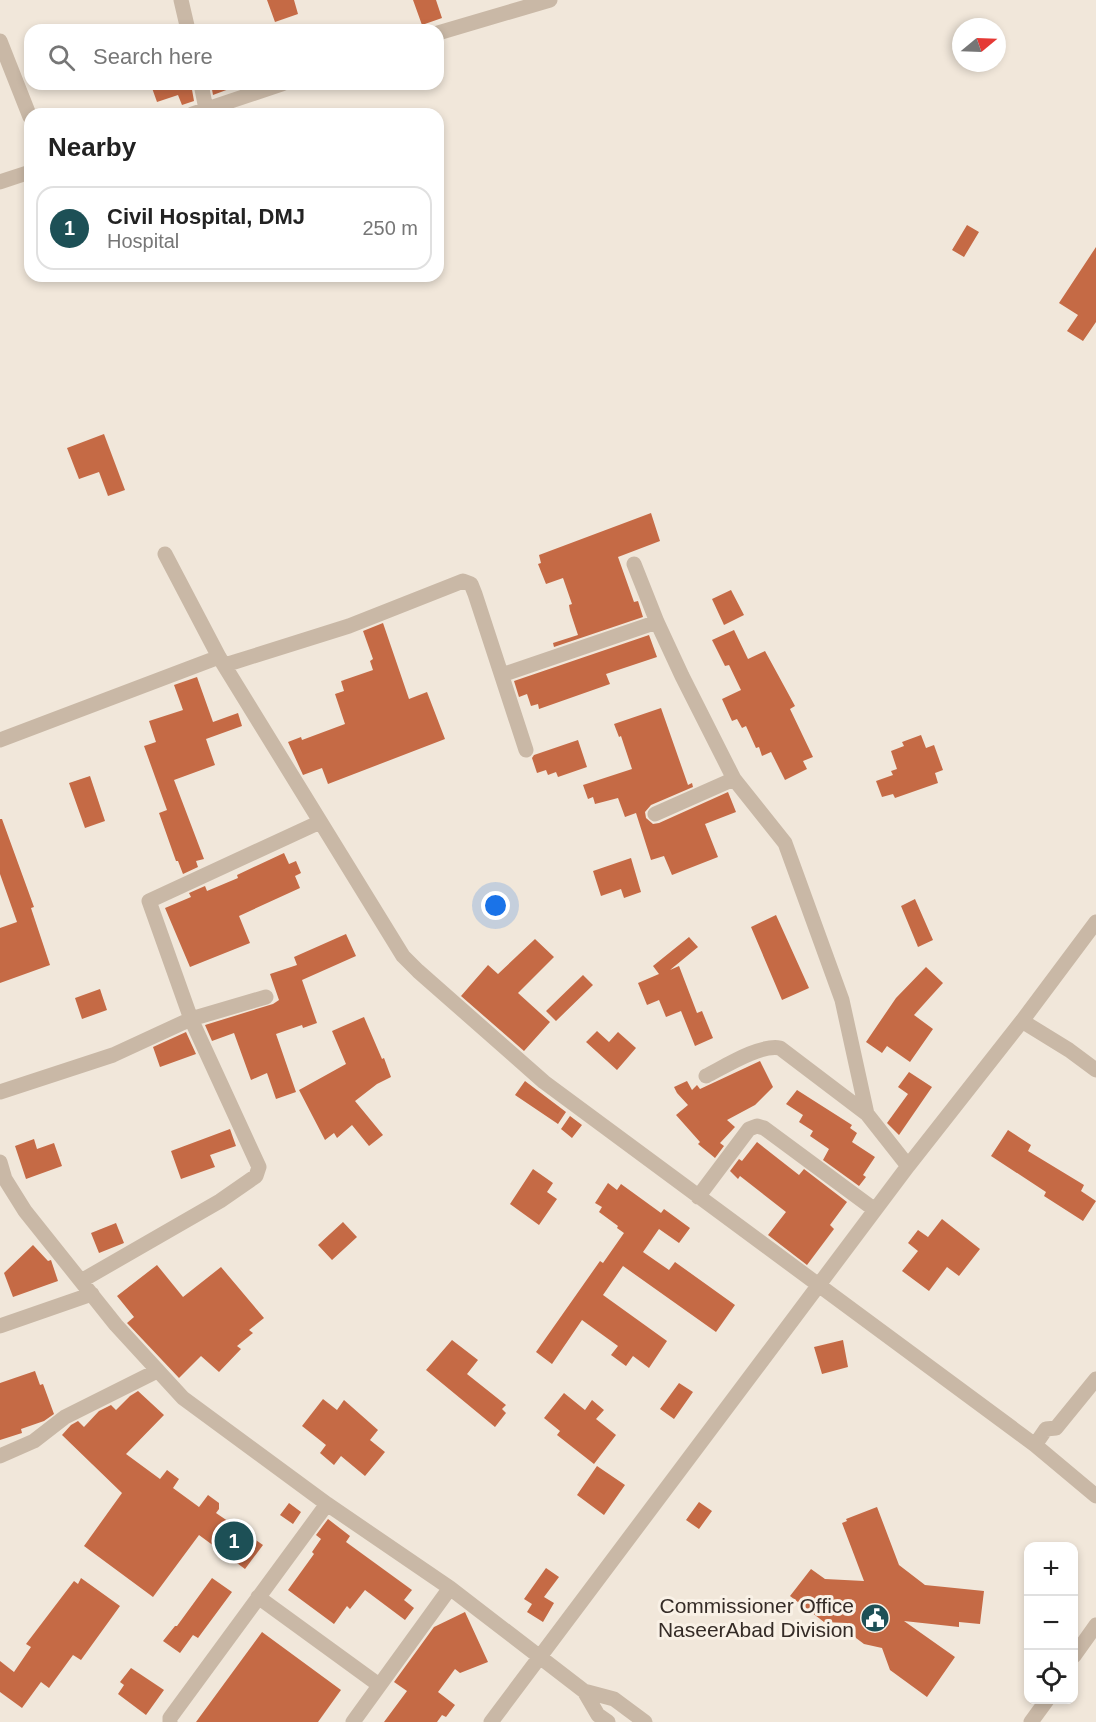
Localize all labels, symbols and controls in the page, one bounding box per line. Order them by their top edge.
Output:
north arrow [952,18,1006,72]
search box [24,24,444,90]
icon: search [45,41,78,74]
text: Search here [93,44,213,69]
text: Nearby [48,132,136,162]
text: Civil Hospital, DMJ [107,204,305,229]
text: 1 [64,217,75,239]
text: 250 m [362,217,418,239]
text: Hospital [107,230,179,252]
your location [481,891,510,920]
pin: 1 [214,1518,254,1564]
map controls [1024,1542,1078,1704]
button: + [1024,1542,1078,1596]
place label: Commissioner Office NaseerAbad Division [658,1594,854,1641]
button: − [1024,1596,1078,1650]
public building icon: Commissioner Office NaseerAbad Division [859,1602,891,1634]
button: locate [1024,1650,1078,1704]

